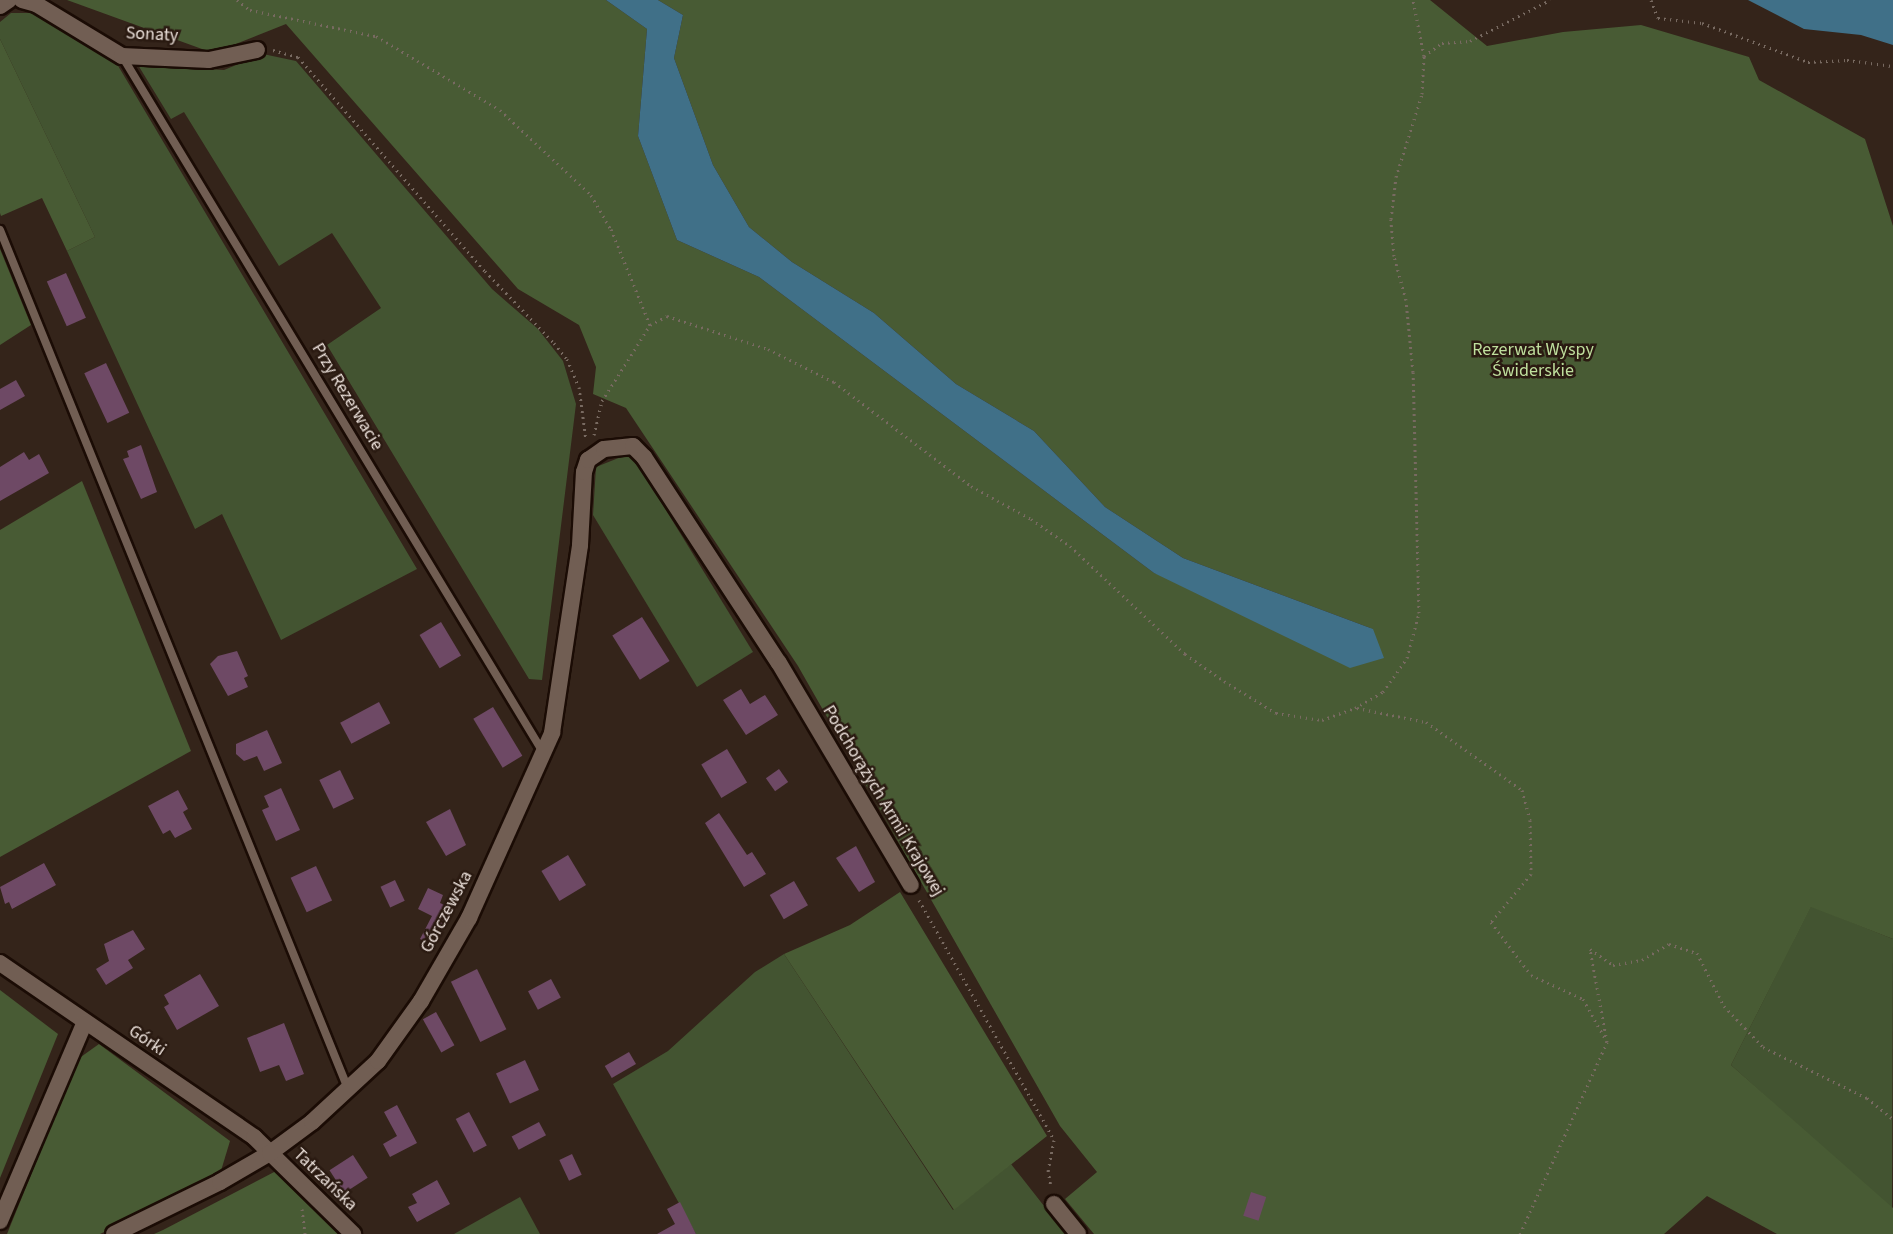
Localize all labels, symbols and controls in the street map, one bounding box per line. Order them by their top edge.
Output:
street label: Sonaty [125,23,179,47]
street label: Przy Rezerwacie [306,339,388,455]
park label: Rezerwat Wyspy Świderskie [1472,340,1594,382]
street label: Podchorążych Armii Krajowej [817,702,949,900]
street label: Górczewska [416,867,478,957]
street label: Górki [124,1021,170,1061]
street label: Tatrzańska [288,1144,362,1216]

